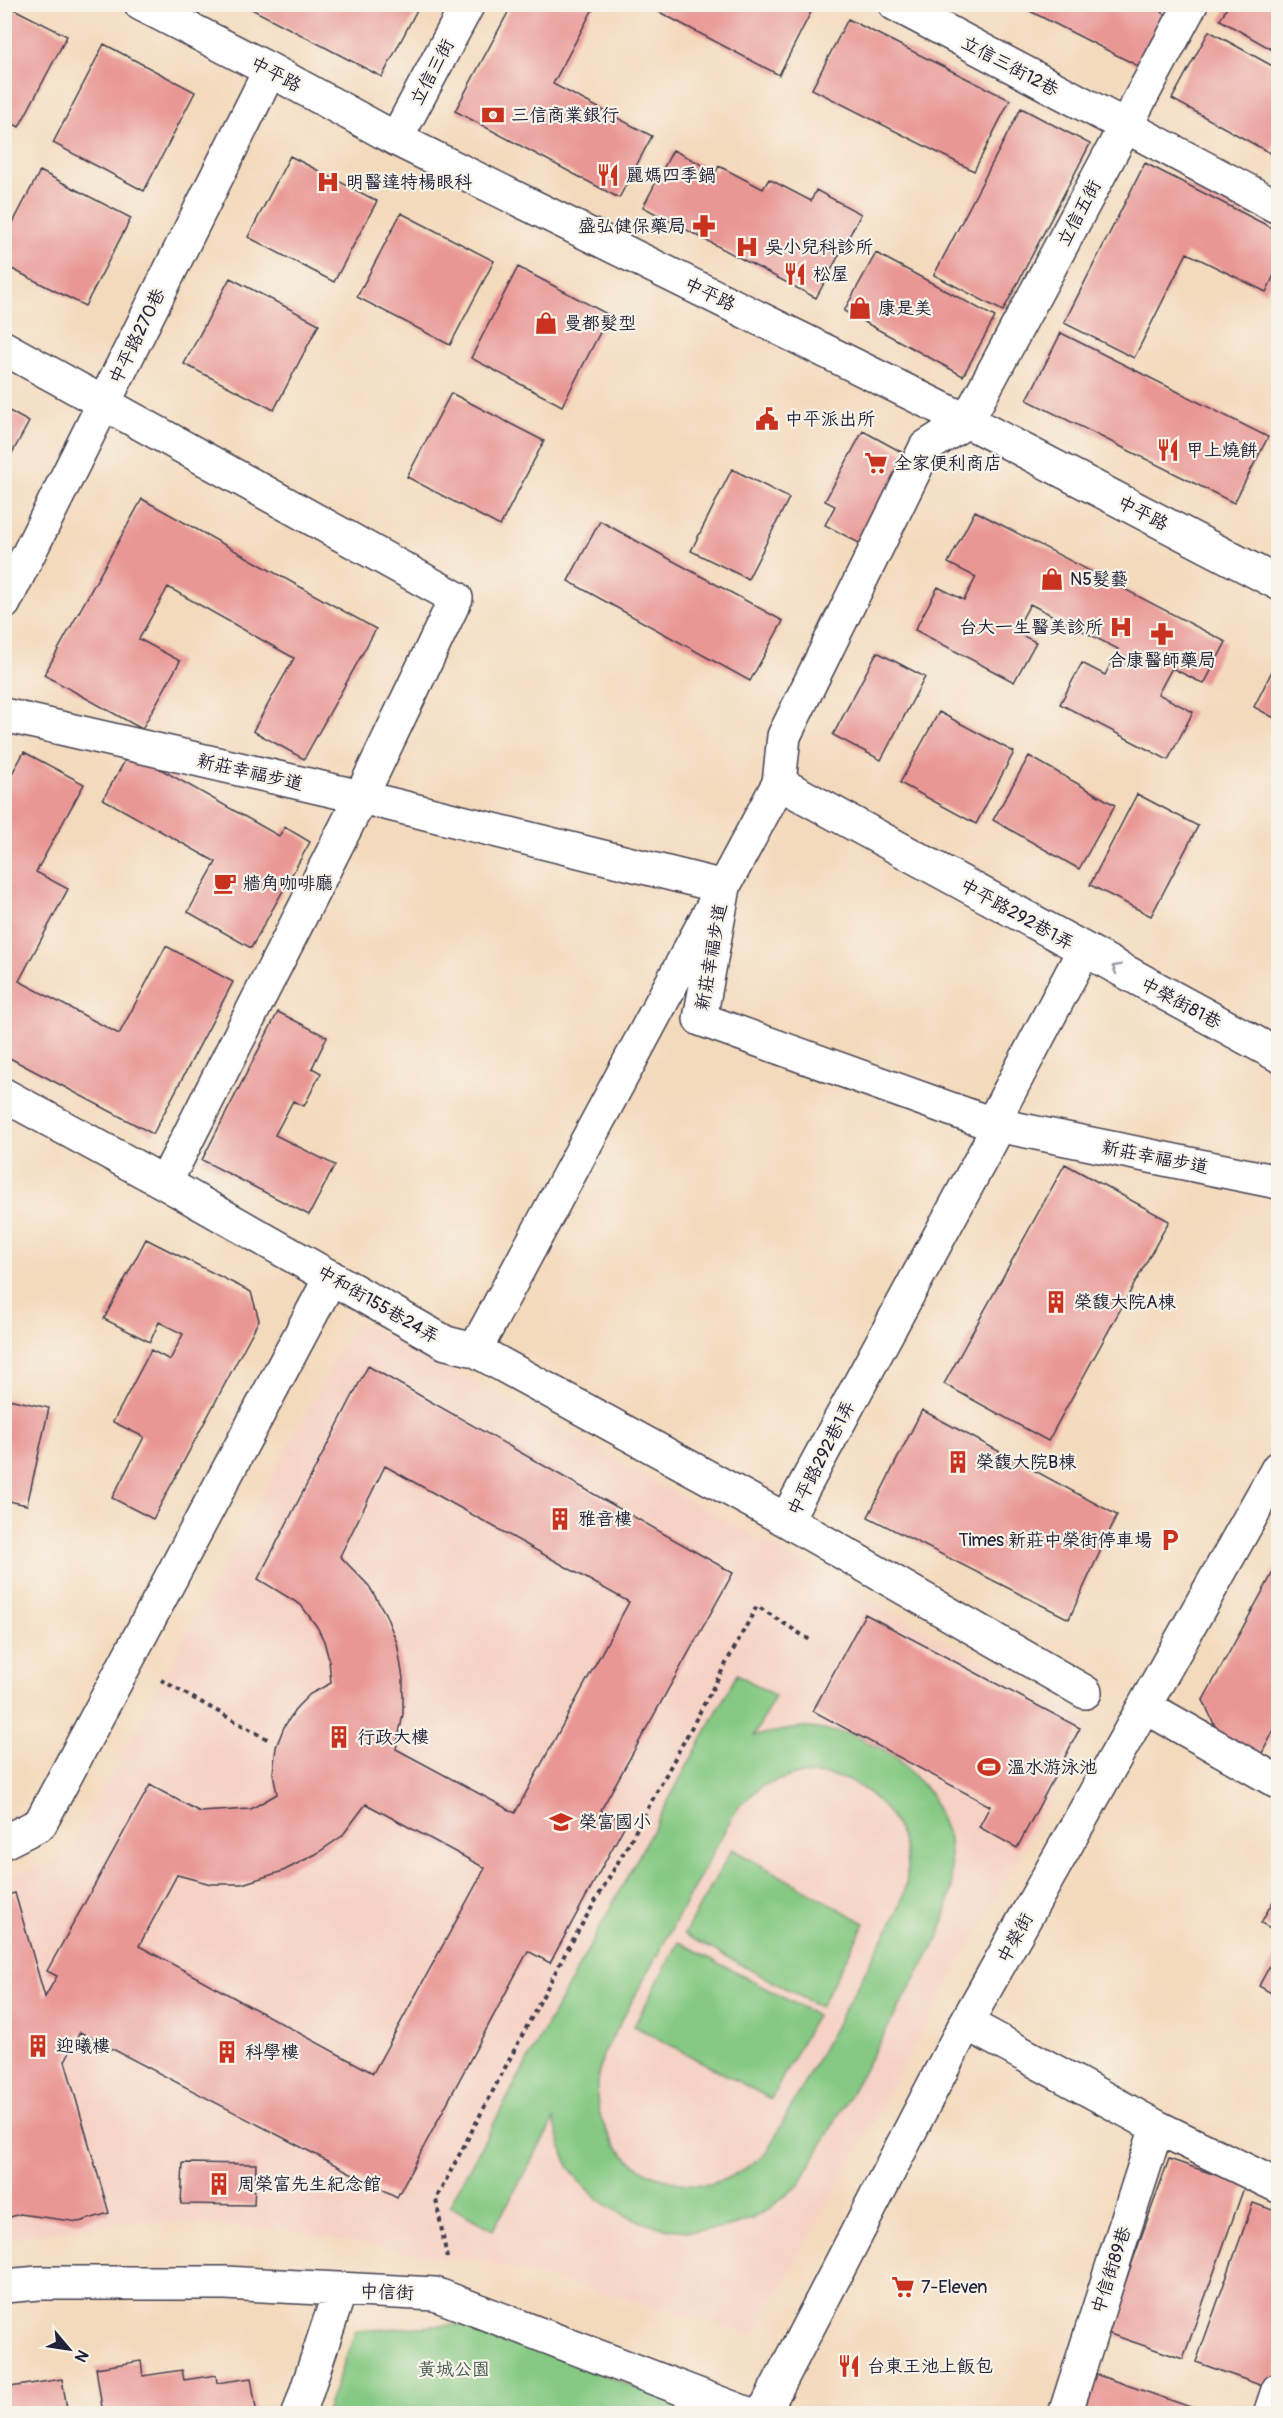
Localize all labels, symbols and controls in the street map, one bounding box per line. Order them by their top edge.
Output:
street label: 立信三街12巷 [957,31,1062,102]
street label: 立信三街 [405,35,459,109]
street label: 中平路 [247,52,305,97]
bank icon: 三信商業銀行 [480,102,506,128]
place label: 三信商業銀行 [511,104,619,127]
restaurant icon: 麗媽四季鍋 [595,162,621,188]
place label: 麗媽四季鍋 [626,164,716,187]
hospital icon: 明醫達特楊眼科 [315,169,341,195]
place label: 明醫達特楊眼科 [346,171,472,194]
street label: 立信五街 [1052,176,1106,250]
pharmacy icon: 盛弘健保藥局 [691,213,717,239]
place label: 盛弘健保藥局 [578,215,686,238]
hospital icon: 吳小兒科診所 [734,234,760,260]
place label: 吳小兒科診所 [765,236,873,259]
restaurant icon: 松屋 [782,261,808,287]
place label: 松屋 [813,263,849,286]
street label: 中平路 [680,272,739,317]
street label: 中平路270巷 [104,284,171,388]
shop icon: 康是美 [847,295,873,321]
place label: 康是美 [878,297,932,320]
shop icon: 曼都髮型 [533,310,559,336]
place label: 曼都髮型 [564,312,636,335]
public building icon: 中平派出所 [754,406,780,432]
place label: 中平派出所 [785,408,875,431]
restaurant icon: 甲上燒餅 [1155,437,1181,463]
place label: 甲上燒餅 [1186,439,1258,462]
supermarket icon: 全家便利商店 [863,450,889,476]
place label: 全家便利商店 [894,452,1002,475]
street label: 中平路 [1113,491,1172,536]
shop icon: N5髮藝 [1039,566,1065,592]
place label: N5髮藝 [1070,568,1128,591]
hospital icon: 台大一生醫美診所 [1108,614,1134,640]
place label: 台大一生醫美診所 [959,616,1103,639]
pharmacy icon: 合康醫師藥局 [1149,621,1175,647]
place label: 合康醫師藥局 [1108,649,1216,672]
street label: 新莊幸福步道 [195,749,305,796]
cafe icon: 牆角咖啡廳 [212,870,238,896]
place label: 牆角咖啡廳 [243,872,333,895]
street label: 中平路292巷1弄 [956,874,1078,955]
street label: 新莊幸福步道 [691,902,732,1012]
one-way arrow [1112,964,1122,975]
street label: 中榮街81巷 [1136,973,1225,1034]
street label: 新莊幸福步道 [1100,1136,1210,1179]
street label: 中和街155巷24弄 [313,1260,443,1349]
building icon: 榮馥大院A棟 [1043,1289,1069,1315]
place label: 榮馥大院A棟 [1074,1291,1176,1314]
street label: 中平路292巷1弄 [782,1397,860,1520]
building icon: 榮馥大院B棟 [945,1449,971,1475]
place label: 榮馥大院B棟 [976,1451,1076,1474]
building icon: 雅音樓 [547,1506,573,1532]
place label: 雅音樓 [578,1508,632,1531]
parking icon: Times 新莊中榮街停車場 [1157,1527,1183,1553]
place label: Times 新莊中榮街停車場 [958,1529,1152,1552]
building icon: 行政大樓 [326,1724,352,1750]
place label: 行政大樓 [357,1726,429,1749]
sports icon: 溫水游泳池 [976,1754,1002,1780]
place label: 溫水游泳池 [1007,1756,1097,1779]
school or university icon: 榮富國小 [548,1809,574,1835]
place label: 榮富國小 [579,1811,651,1834]
street label: 中榮街 [992,1909,1039,1967]
building icon: 迎曦樓 [25,2033,51,2059]
place label: 迎曦樓 [56,2035,110,2058]
building icon: 科學樓 [214,2039,240,2065]
place label: 科學樓 [245,2041,299,2064]
building icon: 周榮富先生紀念館 [206,2171,232,2197]
place label: 周榮富先生紀念館 [237,2173,381,2196]
street label: 中信街89巷 [1087,2224,1136,2317]
supermarket icon: 7-Eleven [890,2274,916,2300]
place label: 7-Eleven [921,2276,988,2299]
street label: 中信街 [360,2280,414,2305]
north arrow [39,2319,99,2379]
text: N [70,2346,93,2366]
restaurant icon: 台東王池上飯包 [836,2353,862,2379]
place label: 台東王池上飯包 [867,2355,993,2378]
park label: 黃城公園 [418,2358,490,2381]

